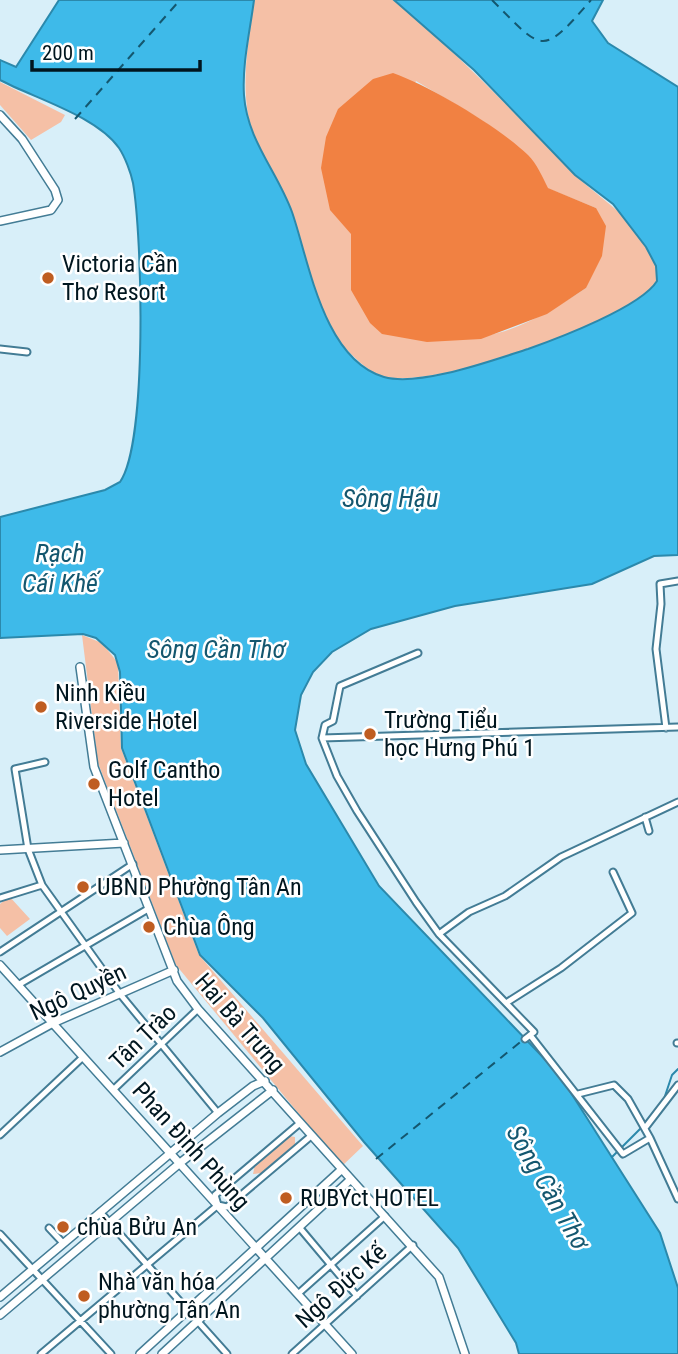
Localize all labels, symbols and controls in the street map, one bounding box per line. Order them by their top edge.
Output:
scale bar [32,28,200,72]
text: 200 m [42,41,94,65]
place label: Victoria Cần Thơ Resort [62,250,178,306]
marker: Victoria Cần Thơ Resort [40,270,56,286]
water label: Sông Hậu [342,483,438,513]
water label: Rạch Cái Khế [22,538,102,598]
water label: Sông Cần Thơ [147,634,287,664]
place label: Ninh Kiều Riverside Hotel [55,679,198,735]
marker: Ninh Kiều Riverside Hotel [33,699,49,715]
place label: Trường Tiểu học Hưng Phú 1 [384,706,535,762]
marker: Trường Tiểu học Hưng Phú 1 [362,726,378,742]
place label: Golf Cantho Hotel [108,756,220,812]
marker: Golf Cantho Hotel [86,776,102,792]
place label: UBND Phường Tân An [97,873,302,901]
marker: UBND Phường Tân An [75,879,91,895]
place label: Chùa Ông [163,913,255,941]
marker: Chùa Ông [141,919,157,935]
street label: Ngô Quyền [25,958,131,1026]
street label: Hai Bà Trưng [189,968,291,1078]
street label: Tân Trào [104,999,182,1075]
street label: Phan Đình Phùng [126,1076,256,1216]
water label: Sông Cần Thơ [500,1120,597,1256]
place label: RUBYct HOTEL [300,1184,439,1212]
marker: RUBYct HOTEL [278,1190,294,1206]
place label: chùa Bửu An [77,1213,197,1241]
marker: chùa Bửu An [55,1219,71,1235]
street label: Ngô Đức Kế [290,1237,393,1334]
place label: Nhà văn hóa phường Tân An [98,1268,240,1324]
marker: Nhà văn hóa phường Tân An [76,1288,92,1304]

